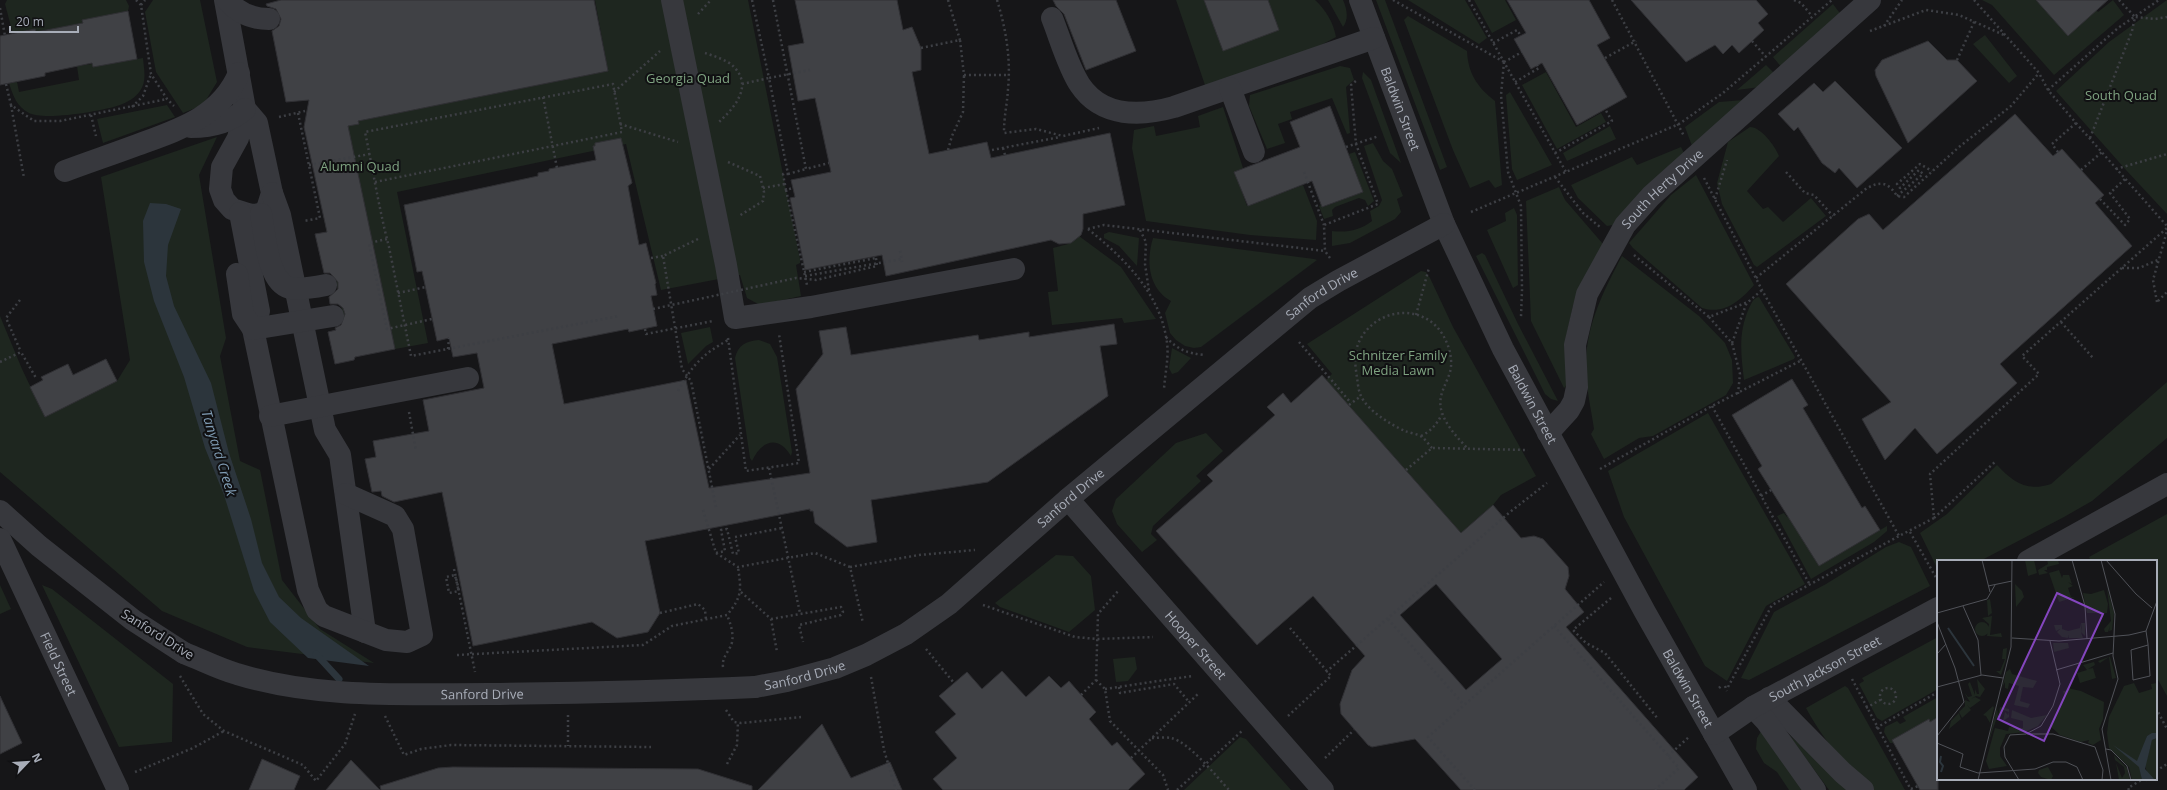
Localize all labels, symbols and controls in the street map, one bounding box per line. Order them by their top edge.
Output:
scale bar [10,8,78,34]
text: 20 m [16,13,44,30]
street label: Baldwin Street [1377,64,1425,153]
park label: Georgia Quad [646,69,730,87]
park label: South Quad [2085,86,2157,104]
street label: South Herty Drive [1617,145,1707,232]
park label: Alumni Quad [320,157,400,175]
street label: Sanford Drive [1282,263,1361,324]
park label: Schnitzer Family Media Lawn [1349,346,1448,379]
street label: Baldwin Street [1504,361,1562,447]
water label: Tanyard Creek [197,407,242,499]
street label: Sanford Drive [1033,464,1108,531]
inset map [1937,560,2157,780]
street label: Sanford Drive [118,604,198,664]
street label: Hooper Street [1161,607,1231,683]
street label: Field Street [36,629,82,699]
street label: South Jackson Street [1766,631,1884,706]
street label: Baldwin Street [1659,646,1718,731]
street label: Sanford Drive [763,656,848,694]
street label: Sanford Drive [441,685,524,703]
north arrow [8,742,48,782]
text: N [29,750,46,765]

